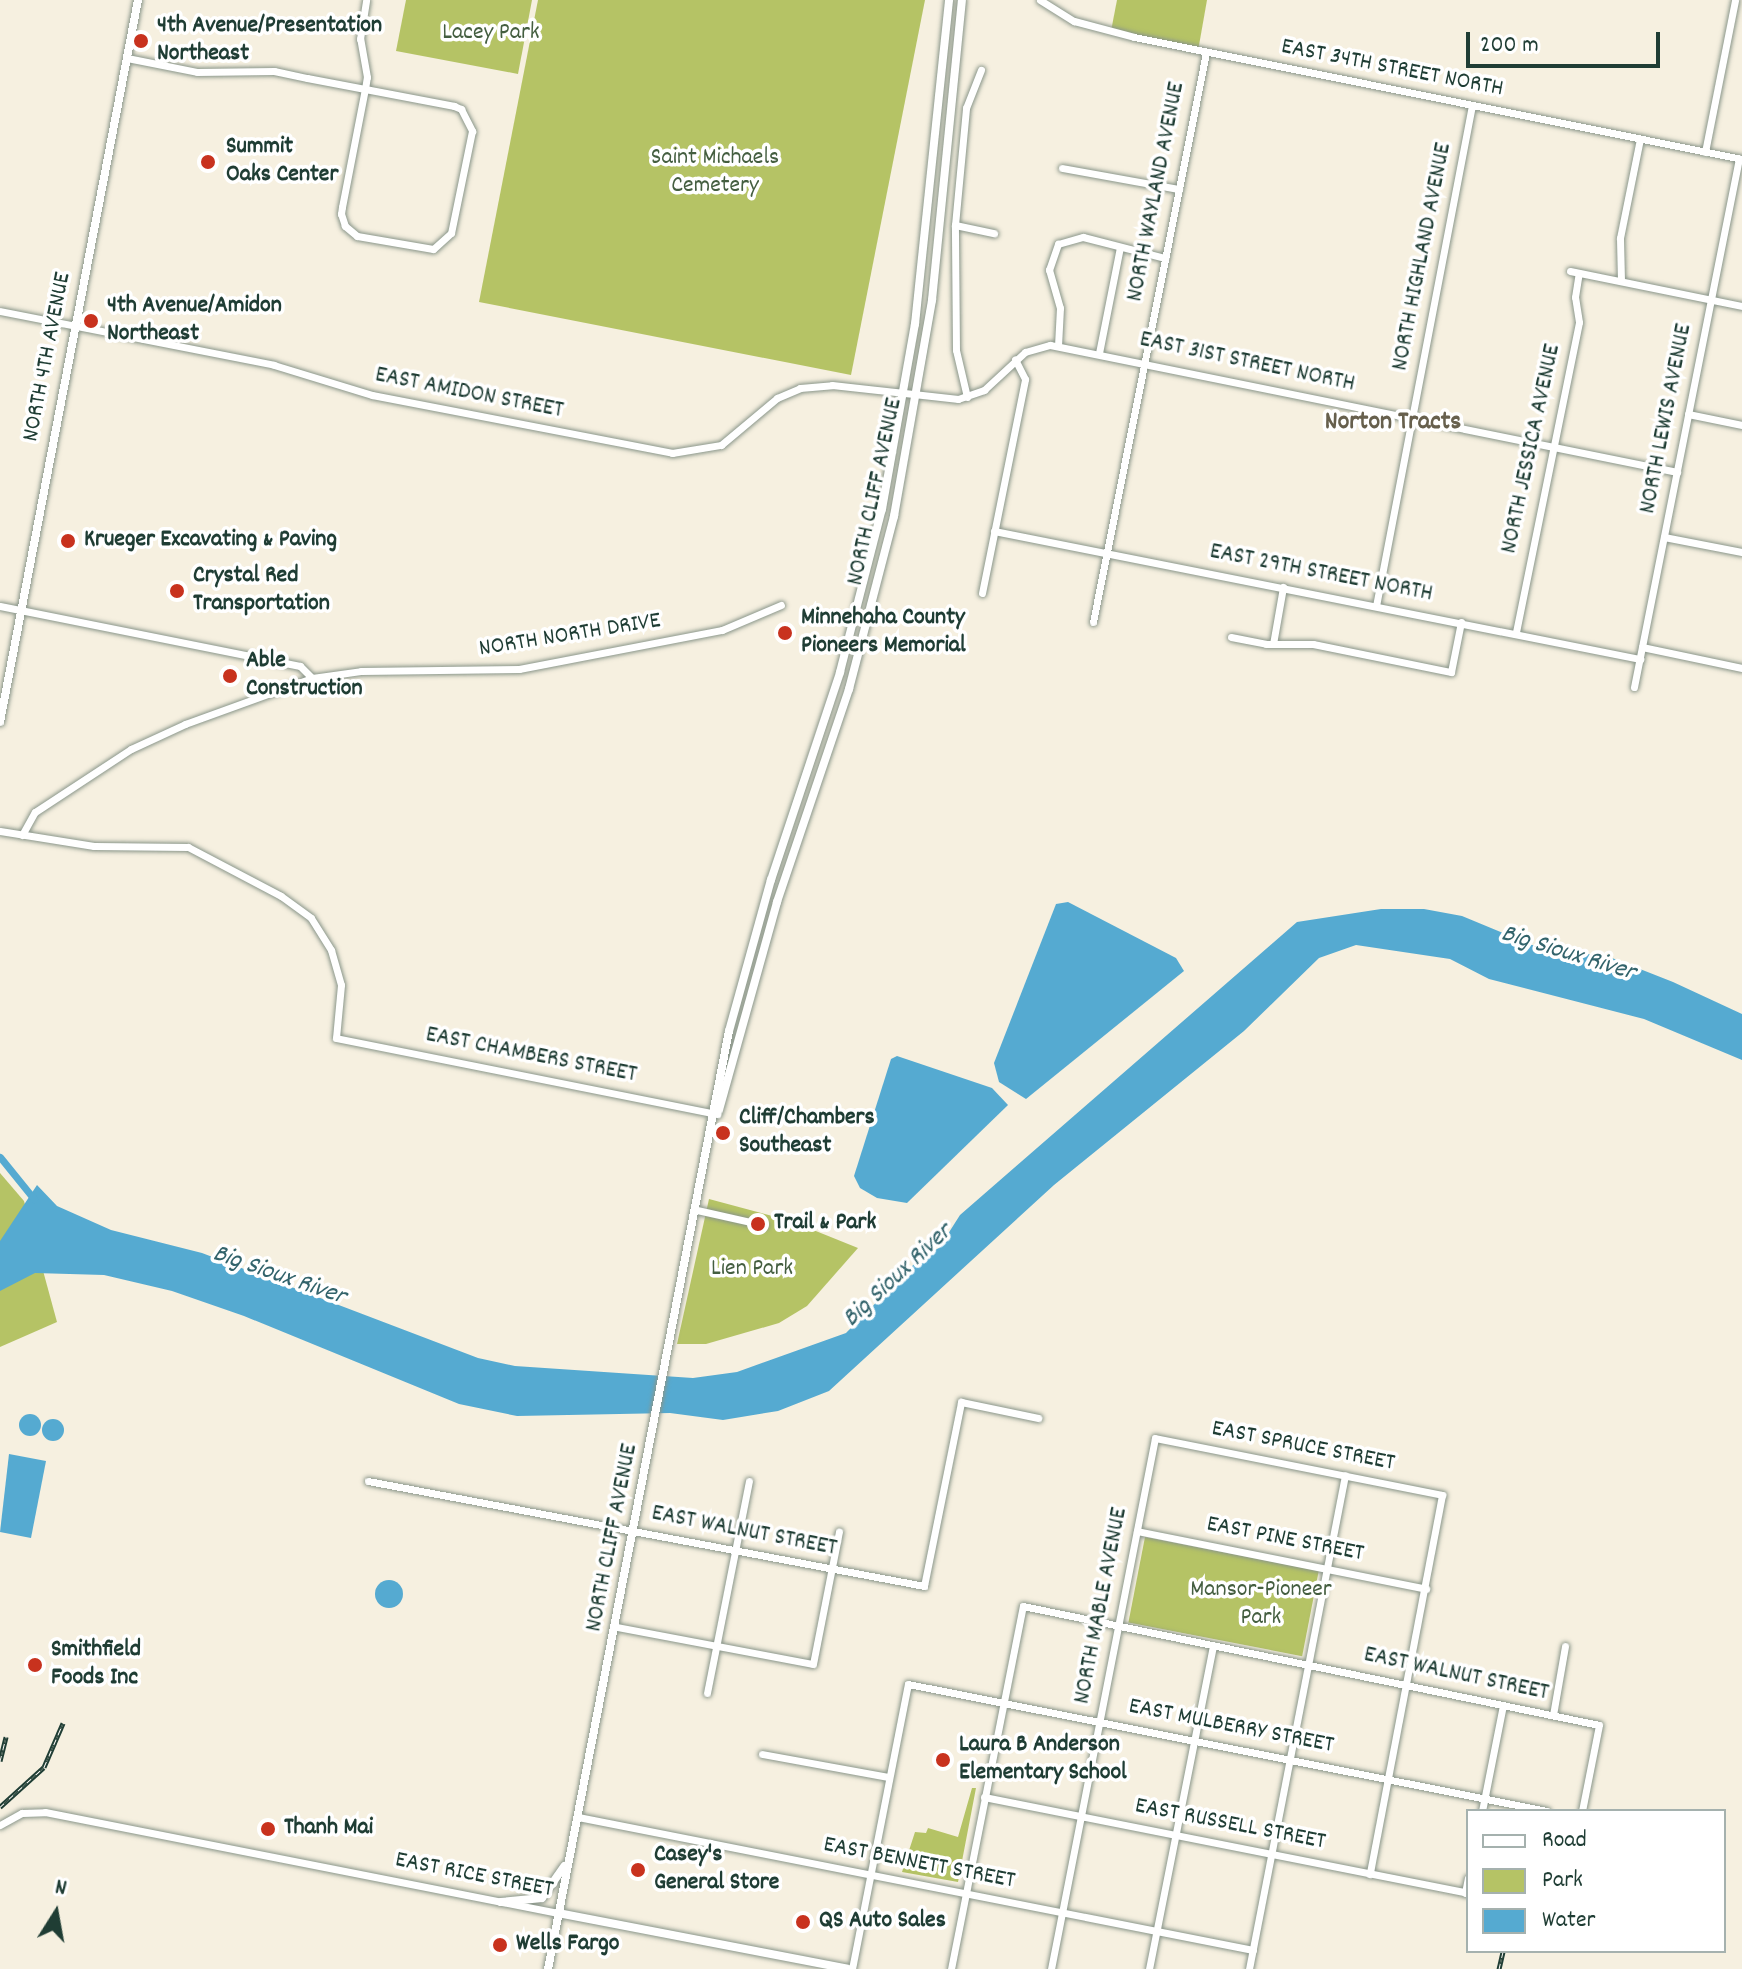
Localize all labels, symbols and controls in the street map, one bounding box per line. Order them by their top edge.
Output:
place label: 4th Avenue/Presentation Northeast [157,13,382,69]
scale bar [1470,16,1664,66]
park label: Lacey Park [442,20,540,48]
text: 200 m [1480,29,1539,63]
marker: 4th Avenue/Presentation Northeast [132,32,150,50]
street label: EAST 34TH STREET NORTH [1279,33,1505,105]
street label: NORTH WAYLAND AVENUE [1122,80,1192,304]
place label: Summit Oaks Center [226,134,338,190]
street label: NORTH HIGHLAND AVENUE [1387,141,1459,373]
park label: Saint Michaels Cemetery [651,145,779,201]
marker: Summit Oaks Center [197,151,219,173]
street label: NORTH 4TH AVENUE [17,270,79,444]
place label: 4th Avenue/Amidon Northeast [107,293,282,349]
marker: 4th Avenue/Amidon Northeast [82,312,100,330]
street label: NORTH LEWIS AVENUE [1634,322,1700,516]
street label: EAST 31ST STREET NORTH [1137,326,1357,400]
street label: NORTH JESSICA AVENUE [1496,342,1568,556]
street label: EAST AMIDON STREET [372,362,566,426]
street label: NORTH CLIFF AVENUE [842,396,910,588]
district label: Norton Tracts [1325,407,1461,439]
place label: Krueger Excavating & Paving [84,527,337,555]
marker: Krueger Excavating & Paving [59,532,77,550]
street label: EAST 29TH STREET NORTH [1207,538,1435,610]
place label: Crystal Red Transportation [193,563,330,619]
marker: Crystal Red Transportation [168,582,186,600]
place label: Minnehaha County Pioneers Memorial [801,605,966,661]
street label: NORTH NORTH DRIVE [477,607,663,665]
marker: Minnehaha County Pioneers Memorial [776,624,794,642]
place label: Able Construction [246,648,362,704]
marker: Able Construction [221,667,239,685]
water label: Big Sioux River [1497,919,1639,989]
street label: EAST CHAMBERS STREET [423,1021,639,1091]
place label: Cliff/Chambers Southeast [739,1105,875,1161]
marker: Cliff/Chambers Southeast [714,1124,732,1142]
place label: Trail & Park [774,1210,876,1238]
marker: Trail & Park [749,1215,767,1233]
water label: Big Sioux River [837,1217,959,1335]
water label: Big Sioux River [209,1239,349,1313]
park label: Lien Park [711,1256,793,1284]
street label: EAST SPRUCE STREET [1209,1415,1397,1479]
street label: NORTH CLIFF AVENUE [581,1442,645,1634]
street label: EAST WALNUT STREET [649,1500,839,1564]
street label: NORTH MABLE AVENUE [1069,1505,1135,1707]
street label: EAST PINE STREET [1204,1511,1366,1569]
park label: Mansor-Pioneer Park [1190,1577,1332,1633]
place label: Smithfield Foods Inc [51,1637,141,1693]
street label: EAST WALNUT STREET [1361,1641,1551,1709]
marker: Smithfield Foods Inc [26,1656,44,1674]
street label: EAST MULBERRY STREET [1126,1693,1336,1761]
place label: Laura B Anderson Elementary School [959,1732,1127,1788]
marker: Laura B Anderson Elementary School [934,1751,952,1769]
street label: EAST RUSSELL STREET [1132,1792,1328,1858]
legend [1466,1809,1726,1953]
place label: Thanh Mai [284,1815,373,1843]
marker: Thanh Mai [259,1820,277,1838]
text: Road [1542,1824,1587,1858]
street label: EAST BENNETT STREET [821,1831,1017,1897]
place label: Casey's General Store [654,1842,779,1898]
street label: EAST RICE STREET [393,1847,555,1905]
marker: Casey's General Store [629,1861,647,1879]
text: Park [1542,1864,1583,1898]
north arrow [16,1873,96,1953]
text: N [52,1873,69,1905]
text: Water [1542,1904,1595,1938]
place label: QS Auto Sales [819,1908,946,1936]
marker: QS Auto Sales [794,1913,812,1931]
place label: Wells Fargo [516,1931,619,1959]
marker: Wells Fargo [491,1936,509,1954]

